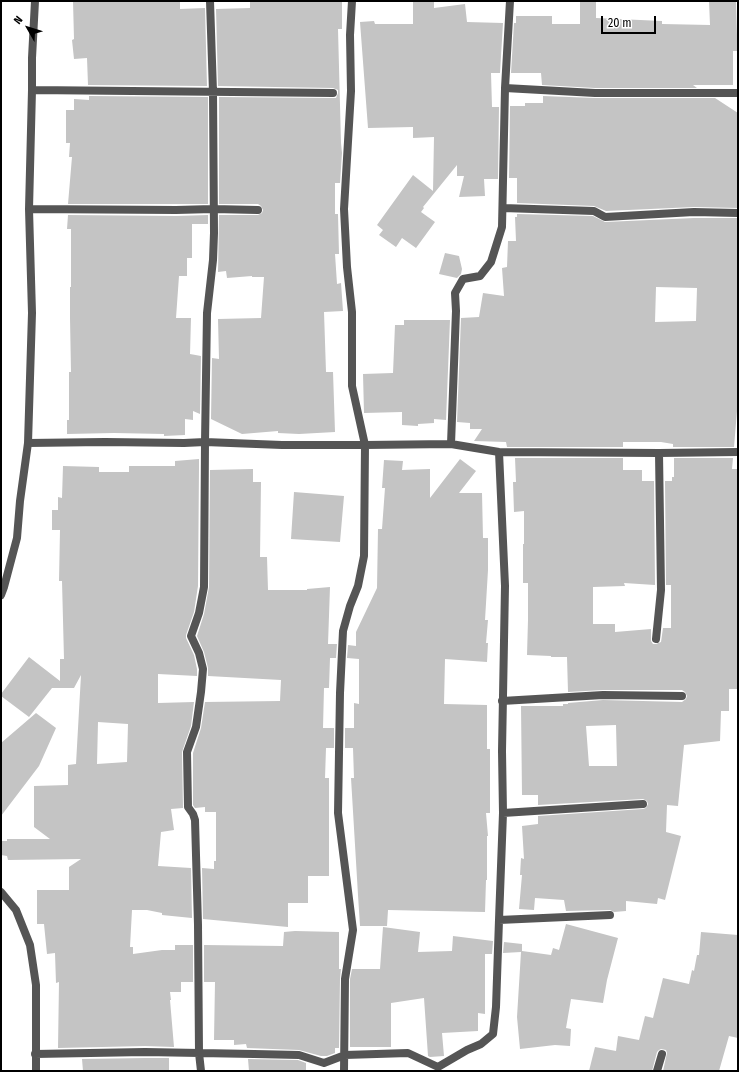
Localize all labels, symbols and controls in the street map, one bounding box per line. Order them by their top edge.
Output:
north arrow [8,8,48,48]
scale bar [603,8,658,34]
text: N [11,13,25,27]
text: 20 m [608,16,632,30]

